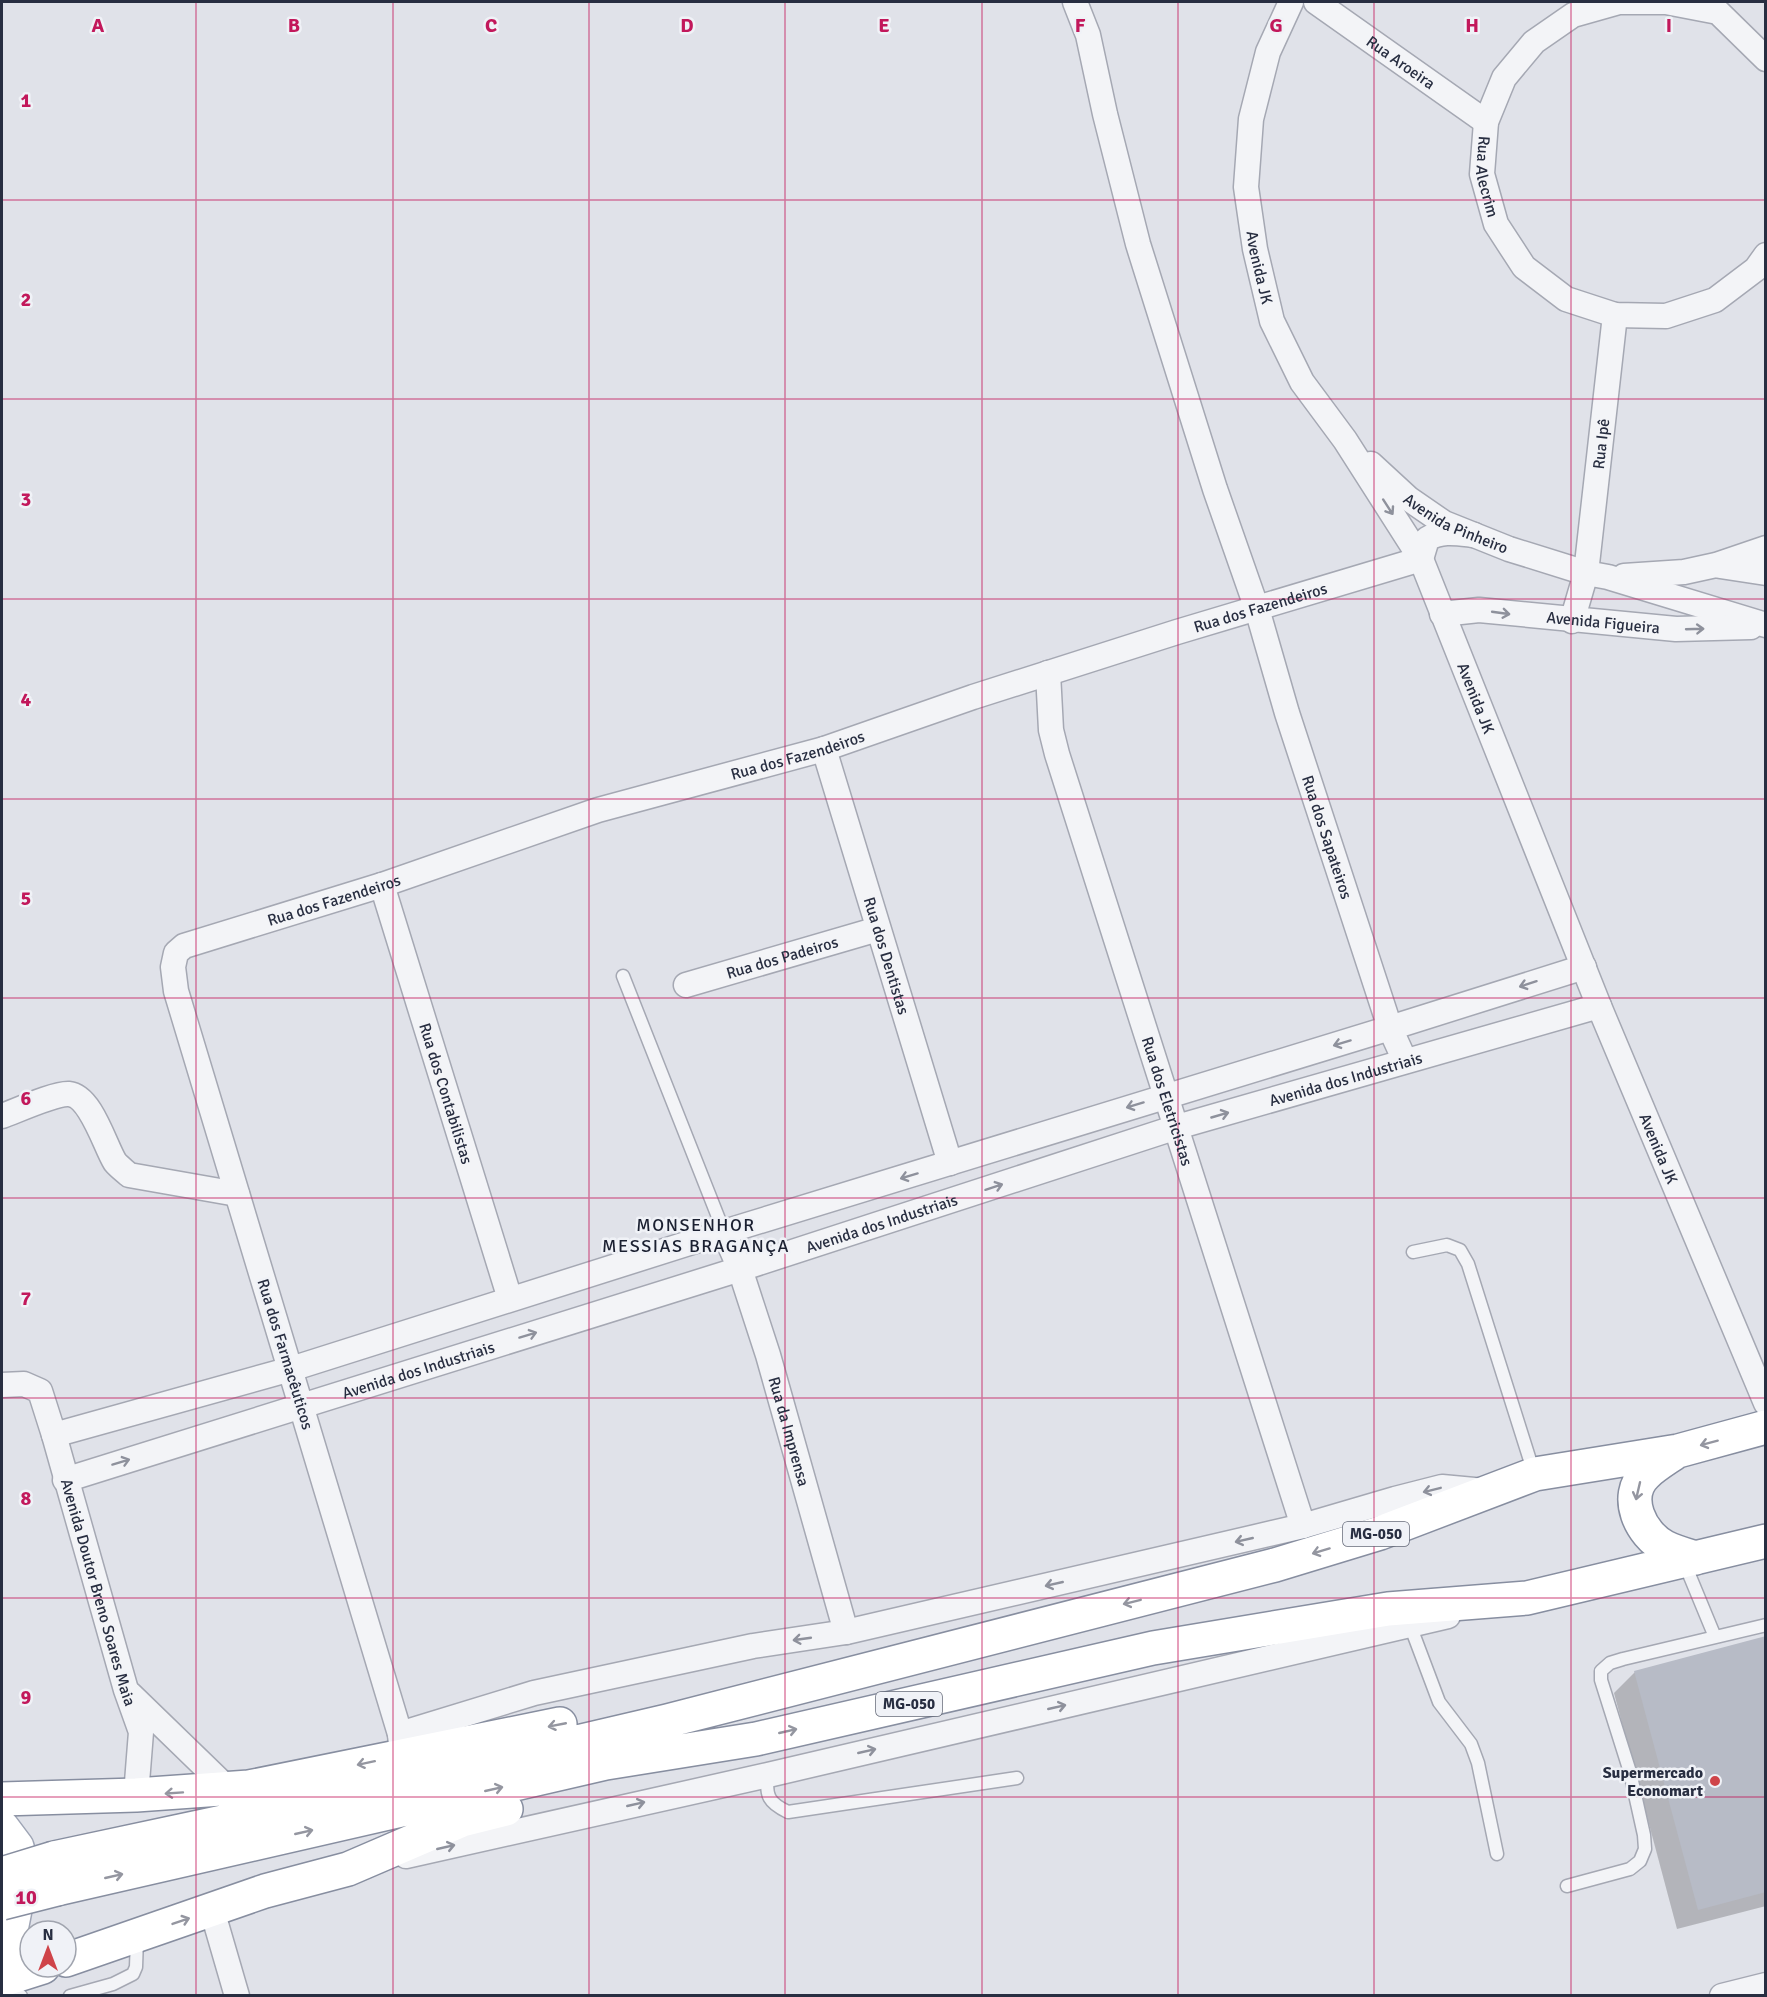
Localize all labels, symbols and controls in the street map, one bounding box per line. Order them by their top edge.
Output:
text: A [92,13,105,38]
text: B [288,13,300,38]
text: C [485,13,497,38]
text: D [680,13,694,38]
text: E [878,13,890,38]
text: F [1075,13,1086,38]
text: G [1269,13,1283,38]
text: H [1465,13,1479,38]
text: I [1666,13,1672,38]
street label: Rua Aroeira [1362,32,1439,94]
text: 1 [21,88,32,113]
street label: Rua Alecrim [1471,135,1503,220]
street label: Avenida JK [1241,230,1277,307]
text: 2 [21,287,31,312]
street label: Rua Ipê [1589,418,1614,470]
text: 3 [21,487,31,512]
street label: Avenida Pinheiro [1399,489,1511,559]
one-way arrow [1381,498,1394,515]
street label: Rua dos Fazendeiros [1191,579,1330,637]
one-way arrow [1490,608,1510,619]
street label: Avenida Figueira [1545,608,1661,638]
one-way arrow [1684,623,1704,635]
street label: Avenida JK [1452,660,1499,737]
text: 4 [21,687,32,712]
street label: Rua dos Fazendeiros [729,727,867,785]
street label: Rua dos Sapateiros [1297,773,1356,902]
street label: Rua dos Fazendeiros [265,870,403,931]
text: 5 [21,886,31,911]
street label: Rua dos Dentistas [859,895,913,1017]
street label: Rua dos Padeiros [724,932,841,984]
one-way arrow [1519,980,1538,991]
street label: Rua dos Contabilistas [414,1020,477,1167]
street label: Rua dos Eletricistas [1137,1034,1197,1168]
one-way arrow [1333,1038,1352,1049]
street label: Avenida dos Industriais [1267,1048,1425,1111]
text: 6 [21,1086,32,1111]
one-way arrow [1126,1100,1145,1111]
one-way arrow [1210,1109,1229,1120]
street label: Avenida JK [1634,1111,1682,1187]
one-way arrow [900,1171,919,1182]
one-way arrow [984,1180,1003,1191]
street label: Avenida dos Industriais [803,1190,960,1258]
district label: MONSENHOR MESSIAS BRAGANÇA [602,1214,790,1257]
street label: Rua dos Farmacêuticos [253,1276,318,1432]
text: 7 [21,1286,32,1311]
one-way arrow [518,1329,537,1340]
street label: Avenida dos Industriais [340,1337,497,1404]
street label: Rua da Imprensa [764,1374,813,1489]
one-way arrow [1700,1438,1719,1449]
one-way arrow [111,1456,130,1467]
street label: Avenida Doutor Breno Soares Maia [56,1477,140,1709]
one-way arrow [1632,1481,1643,1500]
one-way arrow [1423,1484,1442,1496]
text: 8 [21,1486,32,1511]
road number: MG-050 [1343,1522,1409,1546]
one-way arrow [1234,1534,1253,1546]
one-way arrow [1312,1546,1331,1557]
one-way arrow [1045,1579,1064,1591]
one-way arrow [1123,1597,1142,1608]
one-way arrow [792,1633,812,1644]
text: 9 [21,1685,32,1710]
road number: MG-050 [876,1692,942,1716]
one-way arrow [1047,1701,1067,1712]
one-way arrow [548,1720,568,1731]
one-way arrow [779,1725,798,1737]
one-way arrow [858,1745,877,1757]
one-way arrow [357,1758,376,1769]
place label: Supermercado Economart [1603,1763,1703,1801]
marker: Supermercado Economart [1708,1774,1722,1788]
one-way arrow [484,1782,503,1794]
one-way arrow [164,1787,184,1798]
one-way arrow [626,1798,646,1809]
one-way arrow [294,1826,313,1838]
one-way arrow [436,1841,455,1852]
one-way arrow [104,1869,123,1881]
text: 10 [15,1885,37,1910]
one-way arrow [171,1914,190,1925]
north arrow [18,1919,78,1979]
text: N [42,1925,54,1945]

